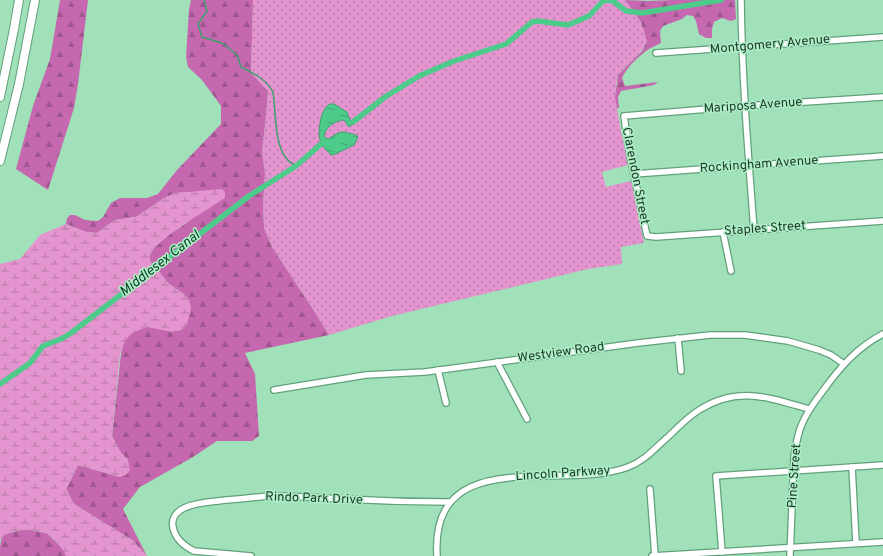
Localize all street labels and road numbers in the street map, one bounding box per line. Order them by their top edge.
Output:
street label: Montgomery Avenue [709,32,831,58]
street label: Mariposa Avenue [703,95,803,117]
street label: Clarendon Street [618,126,652,226]
street label: Rockingham Avenue [699,153,819,177]
street label: Staples Street [724,218,807,240]
street label: Westview Road [517,339,605,367]
street label: Pine Street [785,443,805,509]
street label: Lincoln Parkway [515,463,611,485]
street label: Rindo Park Drive [265,489,363,509]

